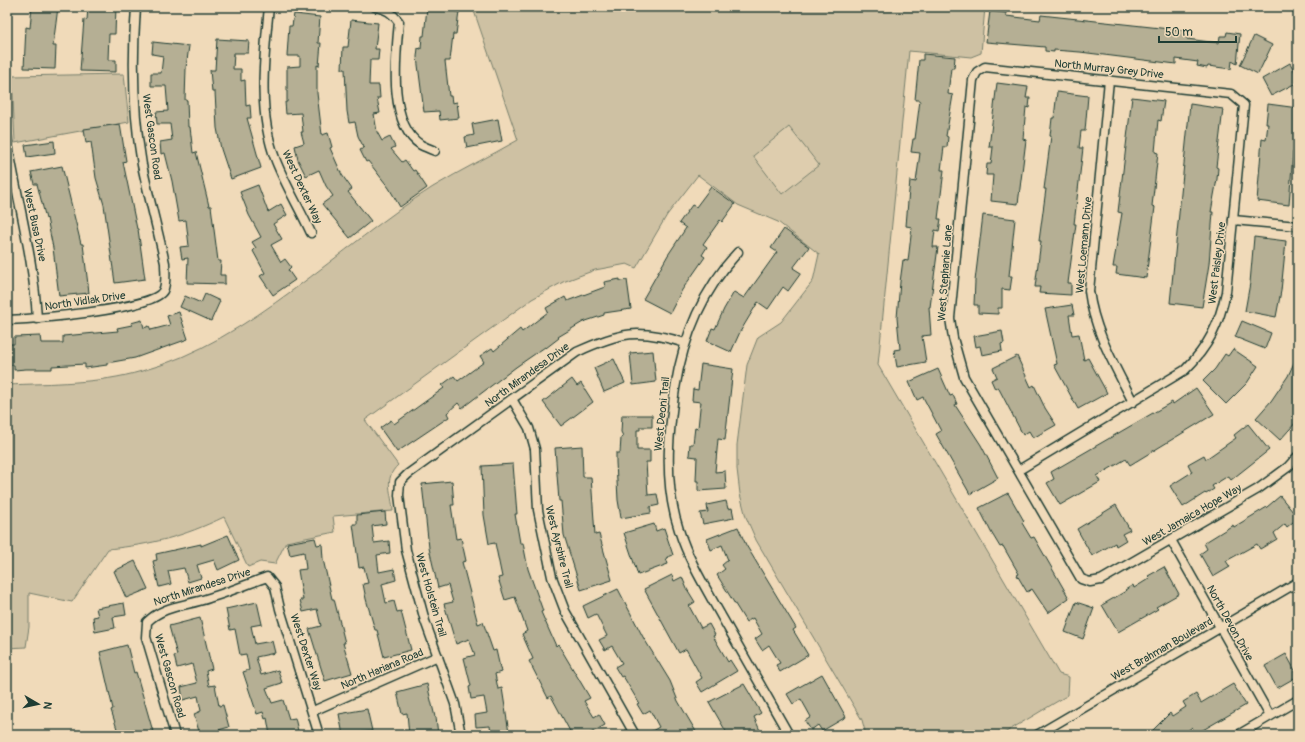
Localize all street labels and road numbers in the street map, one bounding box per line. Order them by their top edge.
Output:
street label: North Murray Grey Drive [1054,57,1165,81]
street label: West Gascon Road [140,93,164,181]
street label: West Dexter Way [279,148,325,226]
street label: West Busa Drive [21,187,49,263]
street label: West Loemann Drive [1073,196,1095,294]
street label: West Paisley Drive [1206,221,1229,305]
street label: West Stephanie Lane [935,224,955,322]
street label: North Vidlak Drive [44,289,127,313]
street label: North Mirandesa Drive [482,340,572,410]
street label: West Deoni Trail [652,376,672,452]
street label: West Jamaica Hope Way [1140,481,1244,549]
street label: West Ayrshire Trail [542,504,576,590]
street label: West Holstein Trail [413,552,449,638]
street label: North Mirandesa Drive [152,565,253,609]
street label: North Devon Drive [1204,583,1256,664]
street label: West Dexter Way [287,612,325,692]
street label: West Brahman Boulevard [1109,615,1215,683]
street label: West Gascon Road [152,633,188,719]
street label: North Hariana Road [339,646,425,692]

